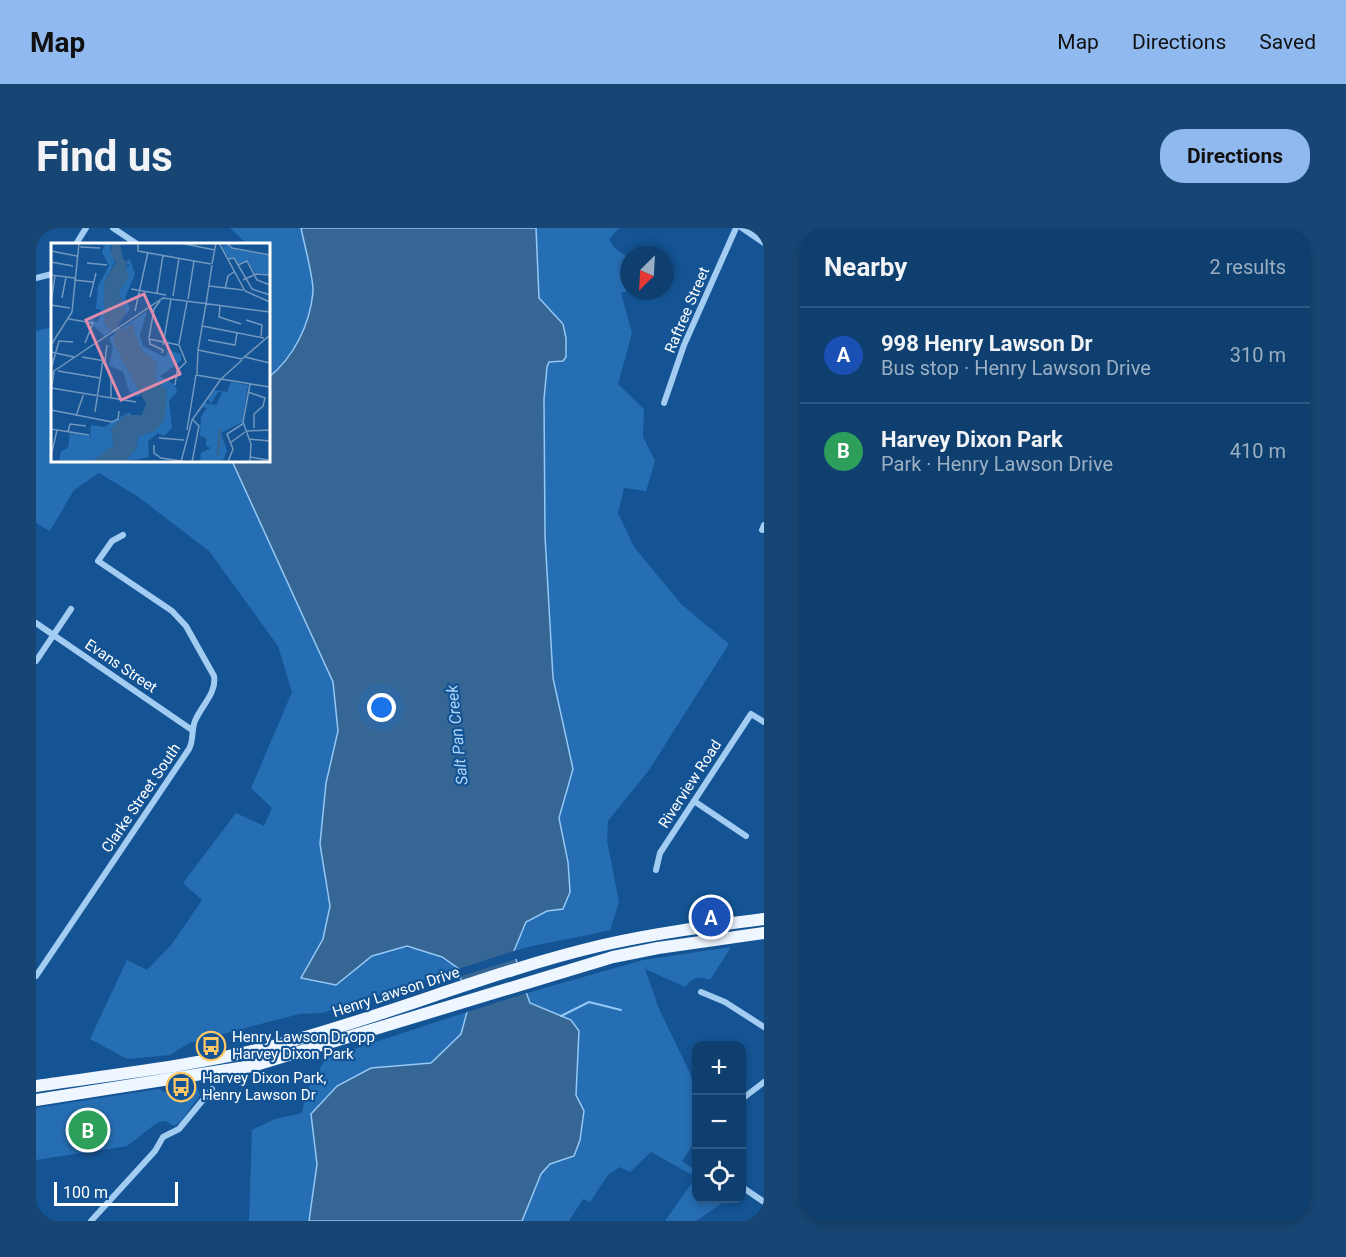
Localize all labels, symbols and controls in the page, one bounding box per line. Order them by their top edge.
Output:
text: Map [30,26,85,59]
text: Map [1057,30,1099,54]
text: Directions [1132,30,1226,54]
text: Saved [1259,30,1316,54]
button: Directions [1160,129,1310,183]
text: Find us [36,132,173,181]
inset map [51,243,270,462]
north arrow [620,246,674,300]
text: Nearby [824,252,907,282]
text: 2 results [1210,255,1286,279]
street label: Raftree Street [661,264,713,356]
text: 998 Henry Lawson Dr [881,331,1093,356]
text: A [837,343,850,367]
text: 310 m [1230,343,1286,367]
text: Bus stop · Henry Lawson Drive [881,356,1151,380]
text: Harvey Dixon Park [881,427,1063,452]
text: B [837,439,850,463]
text: 410 m [1230,439,1286,463]
text: Park · Henry Lawson Drive [881,452,1113,476]
street label: Evans Street [82,635,161,697]
water label: Salt Pan Creek [442,683,472,786]
your location [367,693,396,722]
street label: Riverview Road [655,737,725,831]
street label: Clarke Street South [98,740,184,856]
pin: A [692,894,730,940]
street label: Henry Lawson Drive [330,963,462,1021]
place label: Henry Lawson Dr opp Harvey Dixon Park [232,1028,375,1063]
bus stop icon: Henry Lawson Dr opp Harvey Dixon Park [195,1030,227,1062]
map controls [692,1041,746,1203]
button: + [692,1041,746,1095]
place label: Harvey Dixon Park, Henry Lawson Dr [202,1069,326,1104]
bus stop icon: Harvey Dixon Park, Henry Lawson Dr [165,1071,197,1103]
button: − [692,1095,746,1149]
pin: B [68,1108,108,1152]
button: locate [692,1149,746,1203]
scale bar [54,1179,178,1206]
text: 100 m [63,1183,108,1202]

